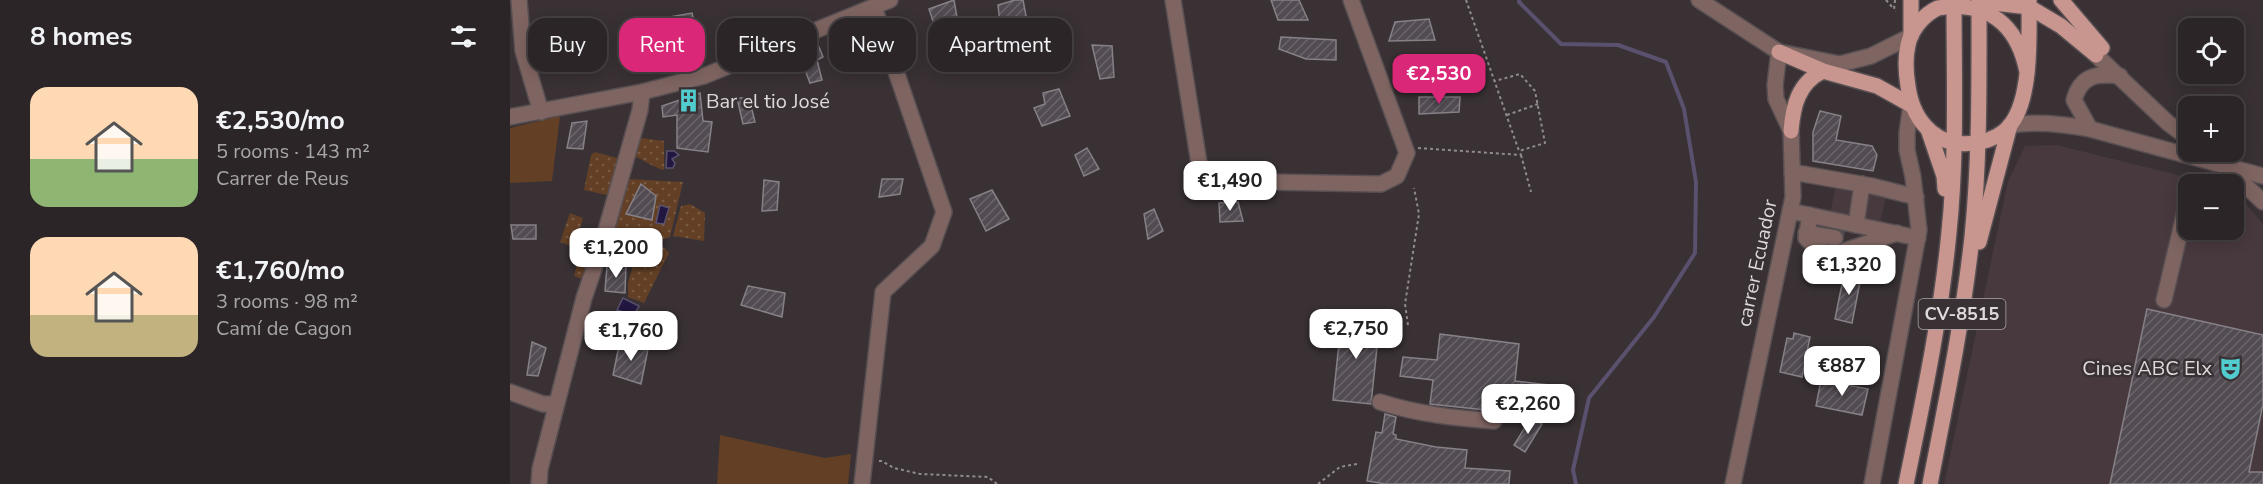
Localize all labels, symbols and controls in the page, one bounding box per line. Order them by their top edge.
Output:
chip: Buy [528,18,607,72]
chip: Rent [619,18,705,72]
chip: Filters [717,18,817,72]
chip: New [829,18,916,72]
chip: Apartment [928,18,1072,72]
map controls [2178,18,2244,240]
button: locate [2178,18,2244,84]
text: 8 homes [30,19,132,54]
icon: filters [447,20,480,53]
pin: €2,530 [1390,54,1488,105]
text: €2,530 [1407,60,1471,87]
building icon: Bar el tio José [675,88,701,114]
place label: Bar el tio José [706,88,830,115]
button: + [2178,96,2244,162]
text: €2,530/mo [216,103,345,138]
icon: home [78,111,150,183]
text: 5 rooms · 143 m² [216,138,370,165]
pin: €1,490 [1181,161,1279,212]
text: Carrer de Reus [216,165,349,192]
text: €1,490 [1198,167,1262,194]
button: − [2178,174,2244,240]
street label: carrer Ecuador [1730,197,1784,329]
pin: €1,200 [567,228,665,279]
text: €1,200 [584,234,648,261]
pin: €1,320 [1800,245,1898,296]
text: €1,320 [1817,251,1881,278]
text: €1,760/mo [216,253,345,288]
icon: home [78,261,150,333]
text: 3 rooms · 98 m² [216,288,358,315]
road number: CV-8515 [1918,299,2006,329]
pin: €2,750 [1307,309,1405,360]
pin: €1,760 [582,311,680,362]
text: Camí de Cagon [216,315,352,342]
text: €2,750 [1324,315,1388,342]
text: €1,760 [599,317,663,344]
pin: €887 [1806,346,1878,397]
text: €887 [1818,352,1866,379]
place label: Cines ABC Elx [2082,355,2212,382]
theatre icon: Cines ABC Elx [2217,355,2243,381]
pin: €2,260 [1479,384,1577,435]
text: €2,260 [1496,390,1560,417]

